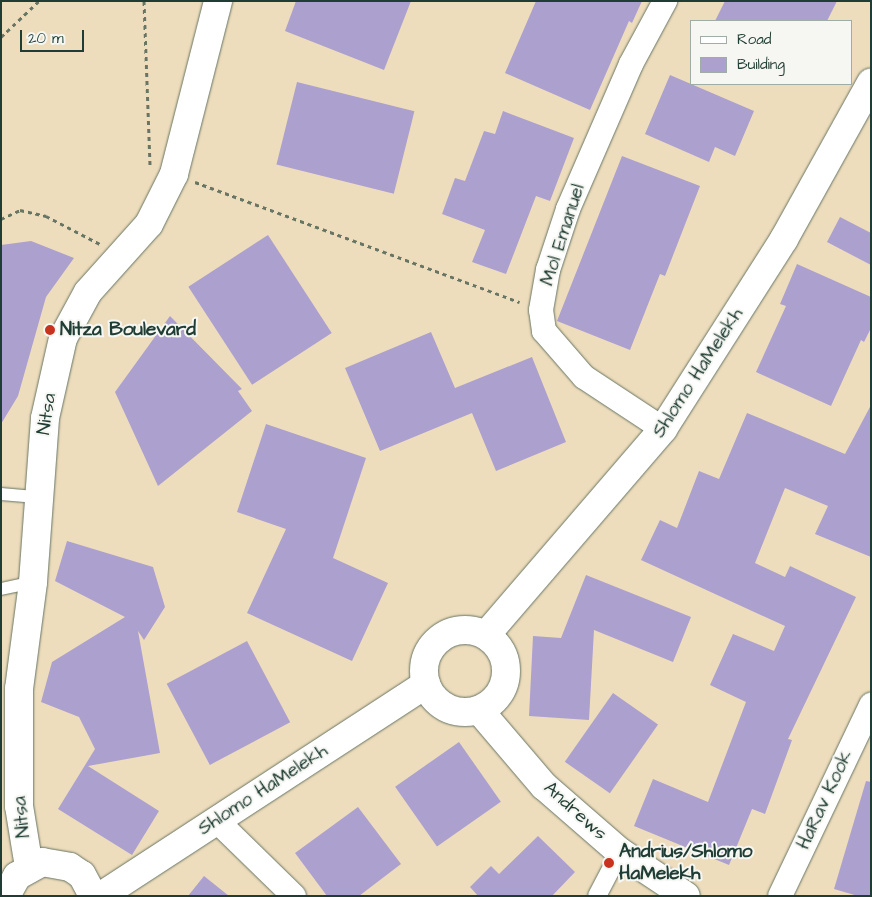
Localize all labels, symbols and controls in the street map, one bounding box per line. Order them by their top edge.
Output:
scale bar [22,20,86,52]
legend [690,20,852,85]
text: 20 m [28,28,64,49]
text: Road [737,29,771,50]
text: Building [737,54,785,75]
street label: Mol Emanuel [536,181,590,289]
street label: Shlomo HaMelekh [648,304,748,442]
place label: Nitza Boulevard [60,319,196,341]
marker: Nitza Boulevard [44,324,56,336]
street label: Nitsa [32,392,62,436]
street label: Shlomo HaMelekh [194,740,332,840]
street label: HaRav Kook [792,747,858,853]
street label: Andrews [539,777,611,845]
street label: Nitsa [8,795,36,839]
place label: Andrius/Shlomo HaMelekh [619,841,752,885]
marker: Andrius/Shlomo HaMelekh [603,857,615,869]

